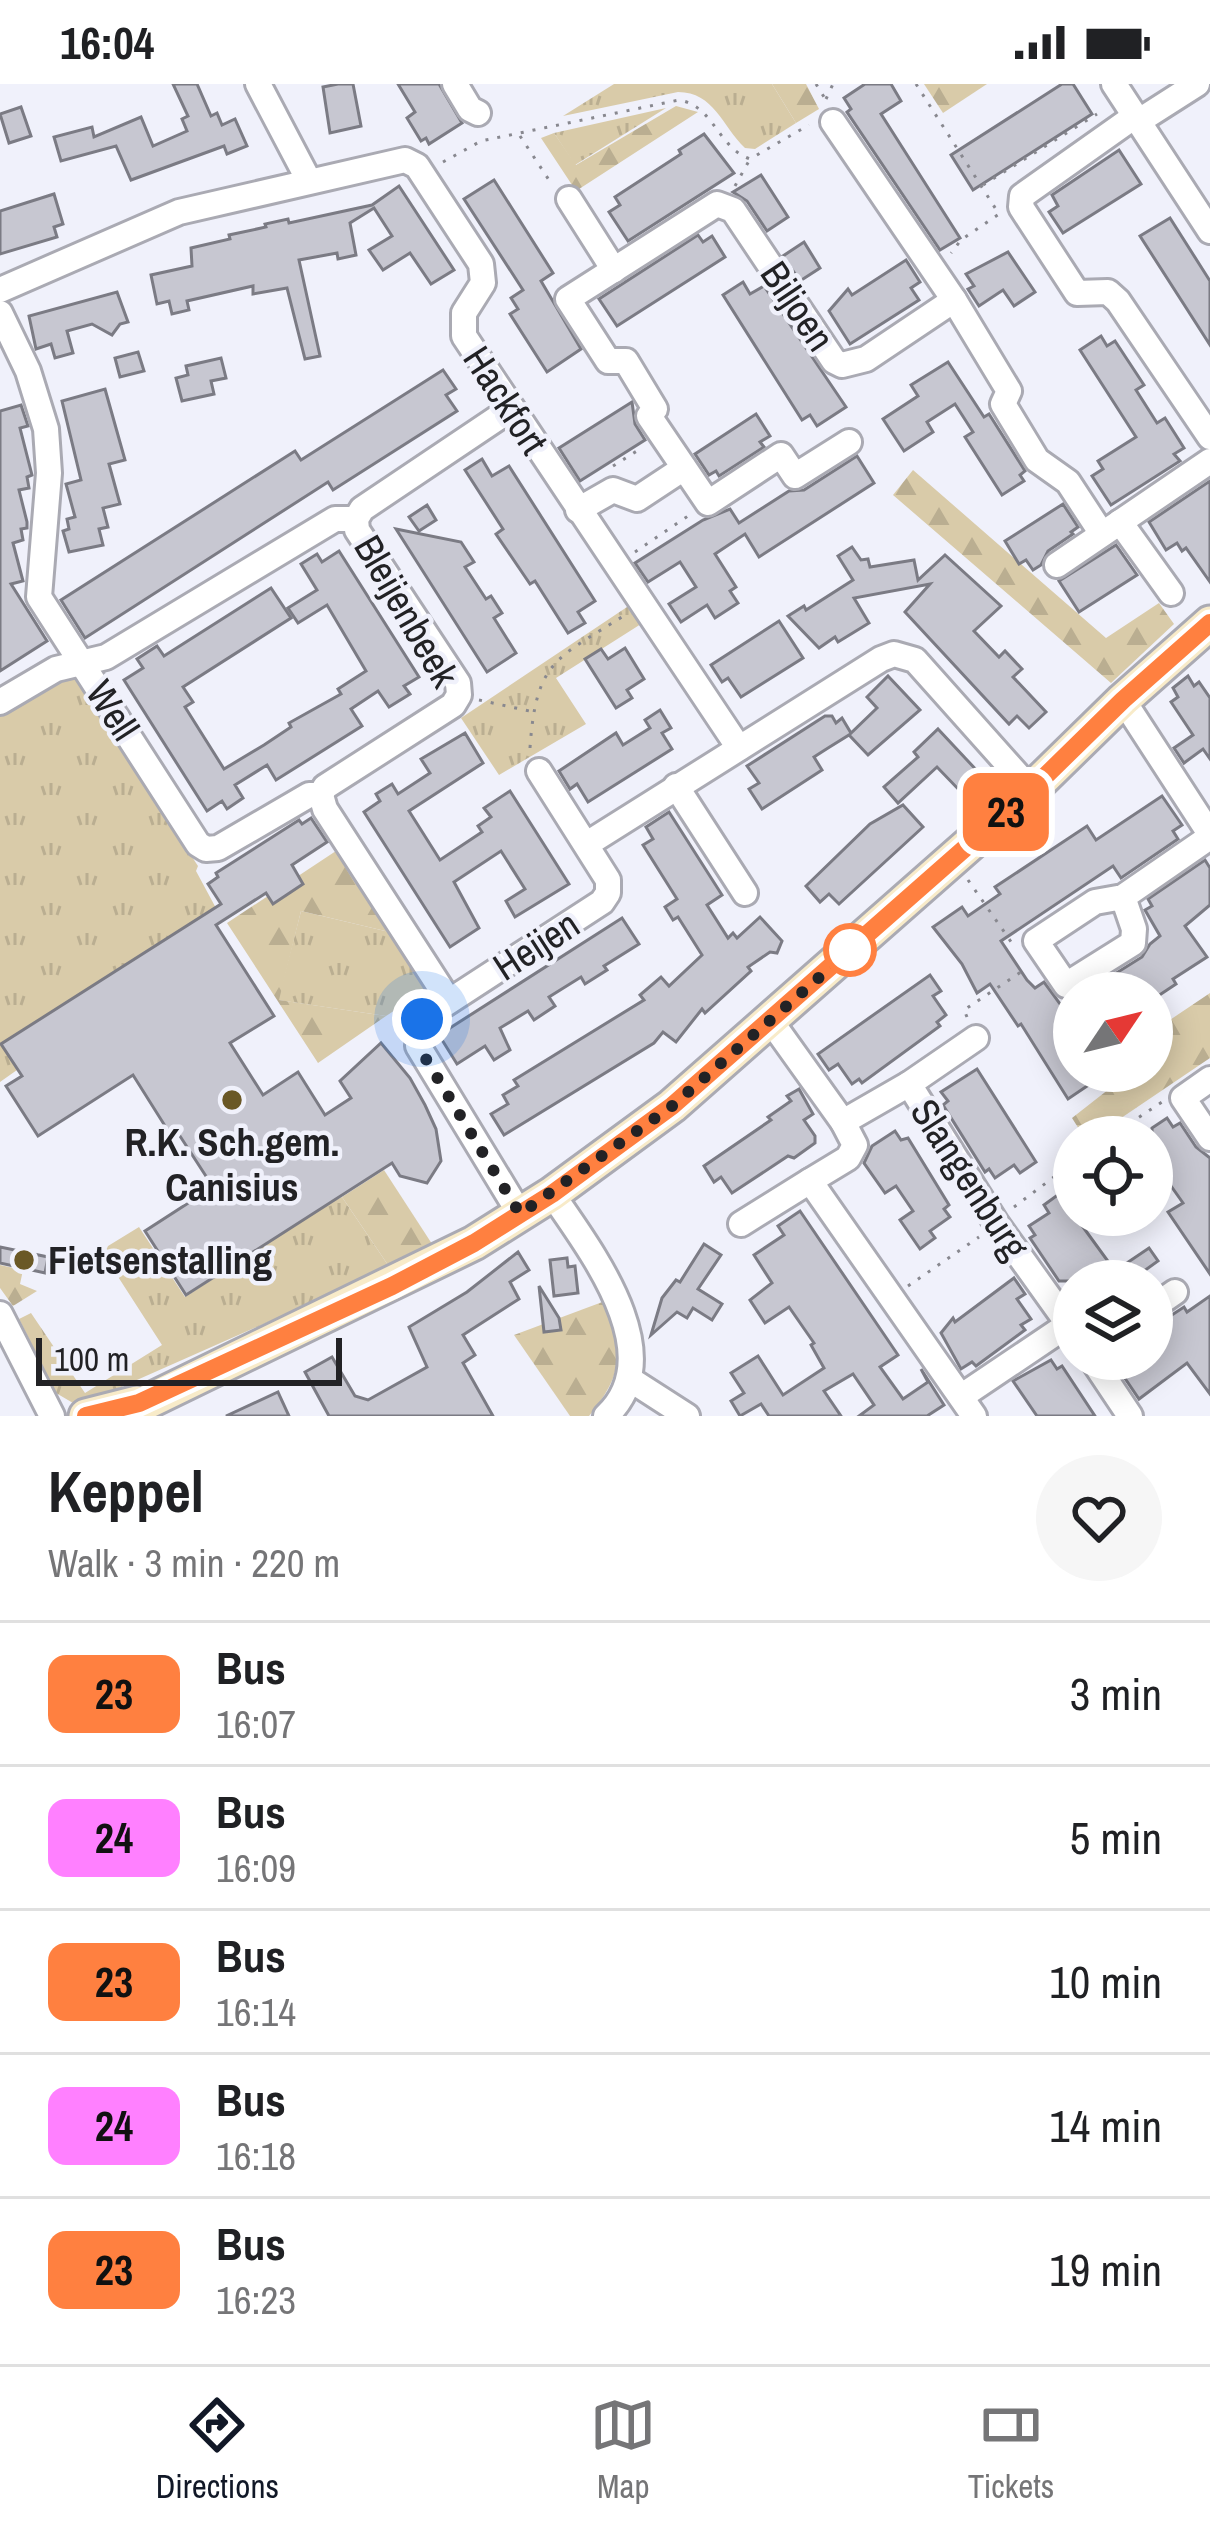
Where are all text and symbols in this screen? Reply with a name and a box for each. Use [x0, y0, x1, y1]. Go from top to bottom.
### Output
text: 16:04 [60, 12, 154, 73]
street label: Biljoen [749, 251, 847, 361]
street label: Hackfort [452, 336, 560, 464]
street label: Bleijenbeek [343, 526, 472, 697]
street label: Well [74, 670, 152, 750]
line badge: 23 [952, 773, 1060, 851]
text: 23 [987, 784, 1025, 840]
street label: Heijen [483, 898, 589, 992]
unlabelled marker [825, 925, 875, 975]
north arrow [1053, 972, 1173, 1092]
map controls [1053, 972, 1173, 1380]
your location [392, 989, 452, 1049]
marker: R.K. Sch.gem. Canisius [219, 1087, 245, 1113]
street label: Slangenburg [899, 1089, 1041, 1269]
place label: R.K. Sch.gem. Canisius [124, 1116, 340, 1213]
button: locate [1053, 1116, 1173, 1236]
place label: Fietsenstalling [48, 1234, 272, 1286]
marker: Fietsenstalling [11, 1247, 37, 1273]
button: layers [1053, 1260, 1173, 1380]
scale bar [36, 1332, 342, 1385]
text: 100 m [54, 1337, 129, 1381]
text: Keppel [48, 1453, 204, 1530]
button: heart [1036, 1455, 1162, 1581]
text: Walk · 3 min · 220 m [48, 1537, 340, 1589]
text: Bus [216, 1637, 286, 1698]
text: 3 min [1070, 1663, 1162, 1724]
text: 23 [95, 1666, 133, 1722]
text: 16:07 [216, 1698, 296, 1750]
text: Bus [216, 1781, 286, 1842]
text: 5 min [1070, 1807, 1162, 1868]
text: 24 [95, 1810, 133, 1866]
text: 16:09 [216, 1842, 296, 1894]
text: Bus [216, 1925, 286, 1986]
text: 10 min [1049, 1951, 1162, 2012]
text: 23 [95, 1954, 133, 2010]
text: 16:14 [216, 1986, 296, 2038]
text: Bus [216, 2069, 286, 2130]
text: 14 min [1049, 2095, 1162, 2156]
text: 24 [95, 2098, 133, 2154]
text: 16:18 [216, 2130, 296, 2182]
text: Bus [216, 2213, 286, 2274]
text: 19 min [1049, 2239, 1162, 2300]
text: 23 [95, 2242, 133, 2298]
text: 16:23 [216, 2274, 296, 2326]
tab: Directions [156, 2392, 279, 2508]
tab: Map [590, 2392, 656, 2508]
tab: Tickets [968, 2392, 1054, 2508]

